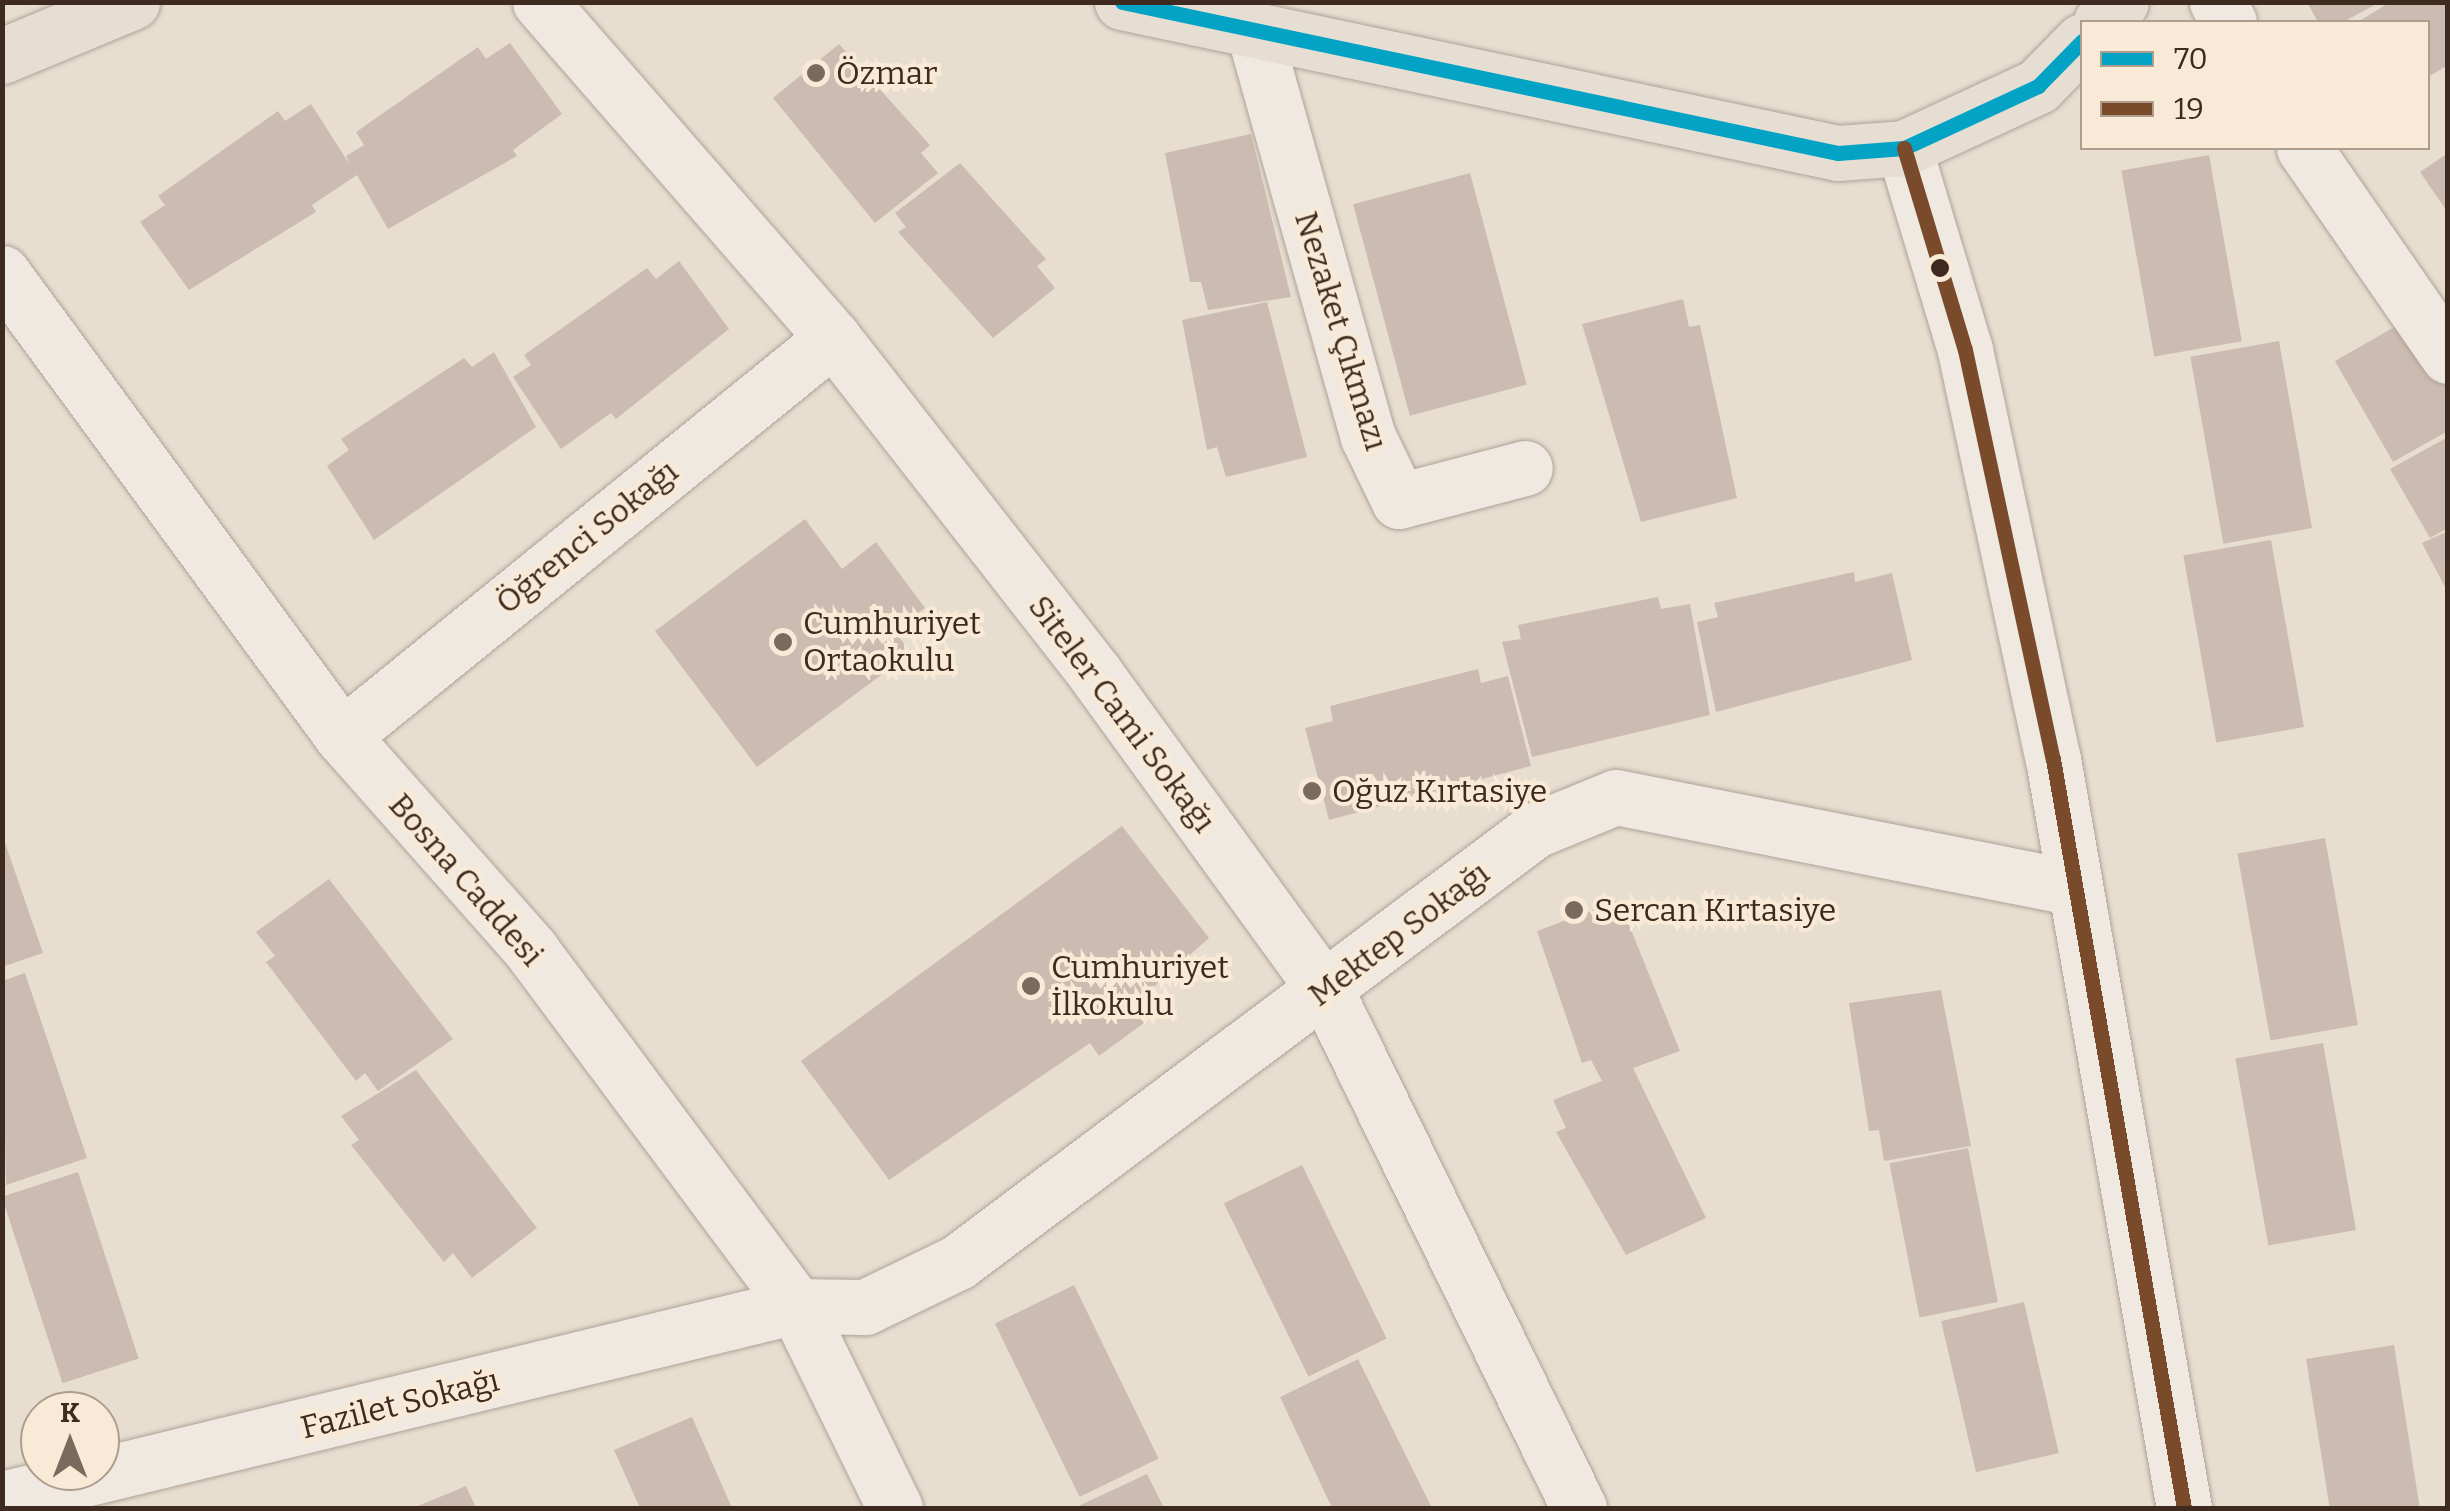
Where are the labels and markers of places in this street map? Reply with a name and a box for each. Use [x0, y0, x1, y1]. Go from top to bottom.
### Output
place label: Özmar [836, 54, 937, 92]
marker: Özmar [805, 62, 827, 84]
unlabelled marker [1930, 258, 1950, 278]
place label: Cumhuriyet Ortaokulu [803, 605, 981, 680]
marker: Cumhuriyet Ortaokulu [772, 631, 794, 653]
place label: Oğuz Kırtasiye [1332, 772, 1547, 810]
marker: Oğuz Kırtasiye [1301, 780, 1323, 802]
place label: Sercan Kırtasiye [1594, 891, 1836, 929]
marker: Sercan Kırtasiye [1563, 899, 1585, 921]
place label: Cumhuriyet İlkokulu [1051, 949, 1229, 1024]
marker: Cumhuriyet İlkokulu [1020, 975, 1042, 997]

